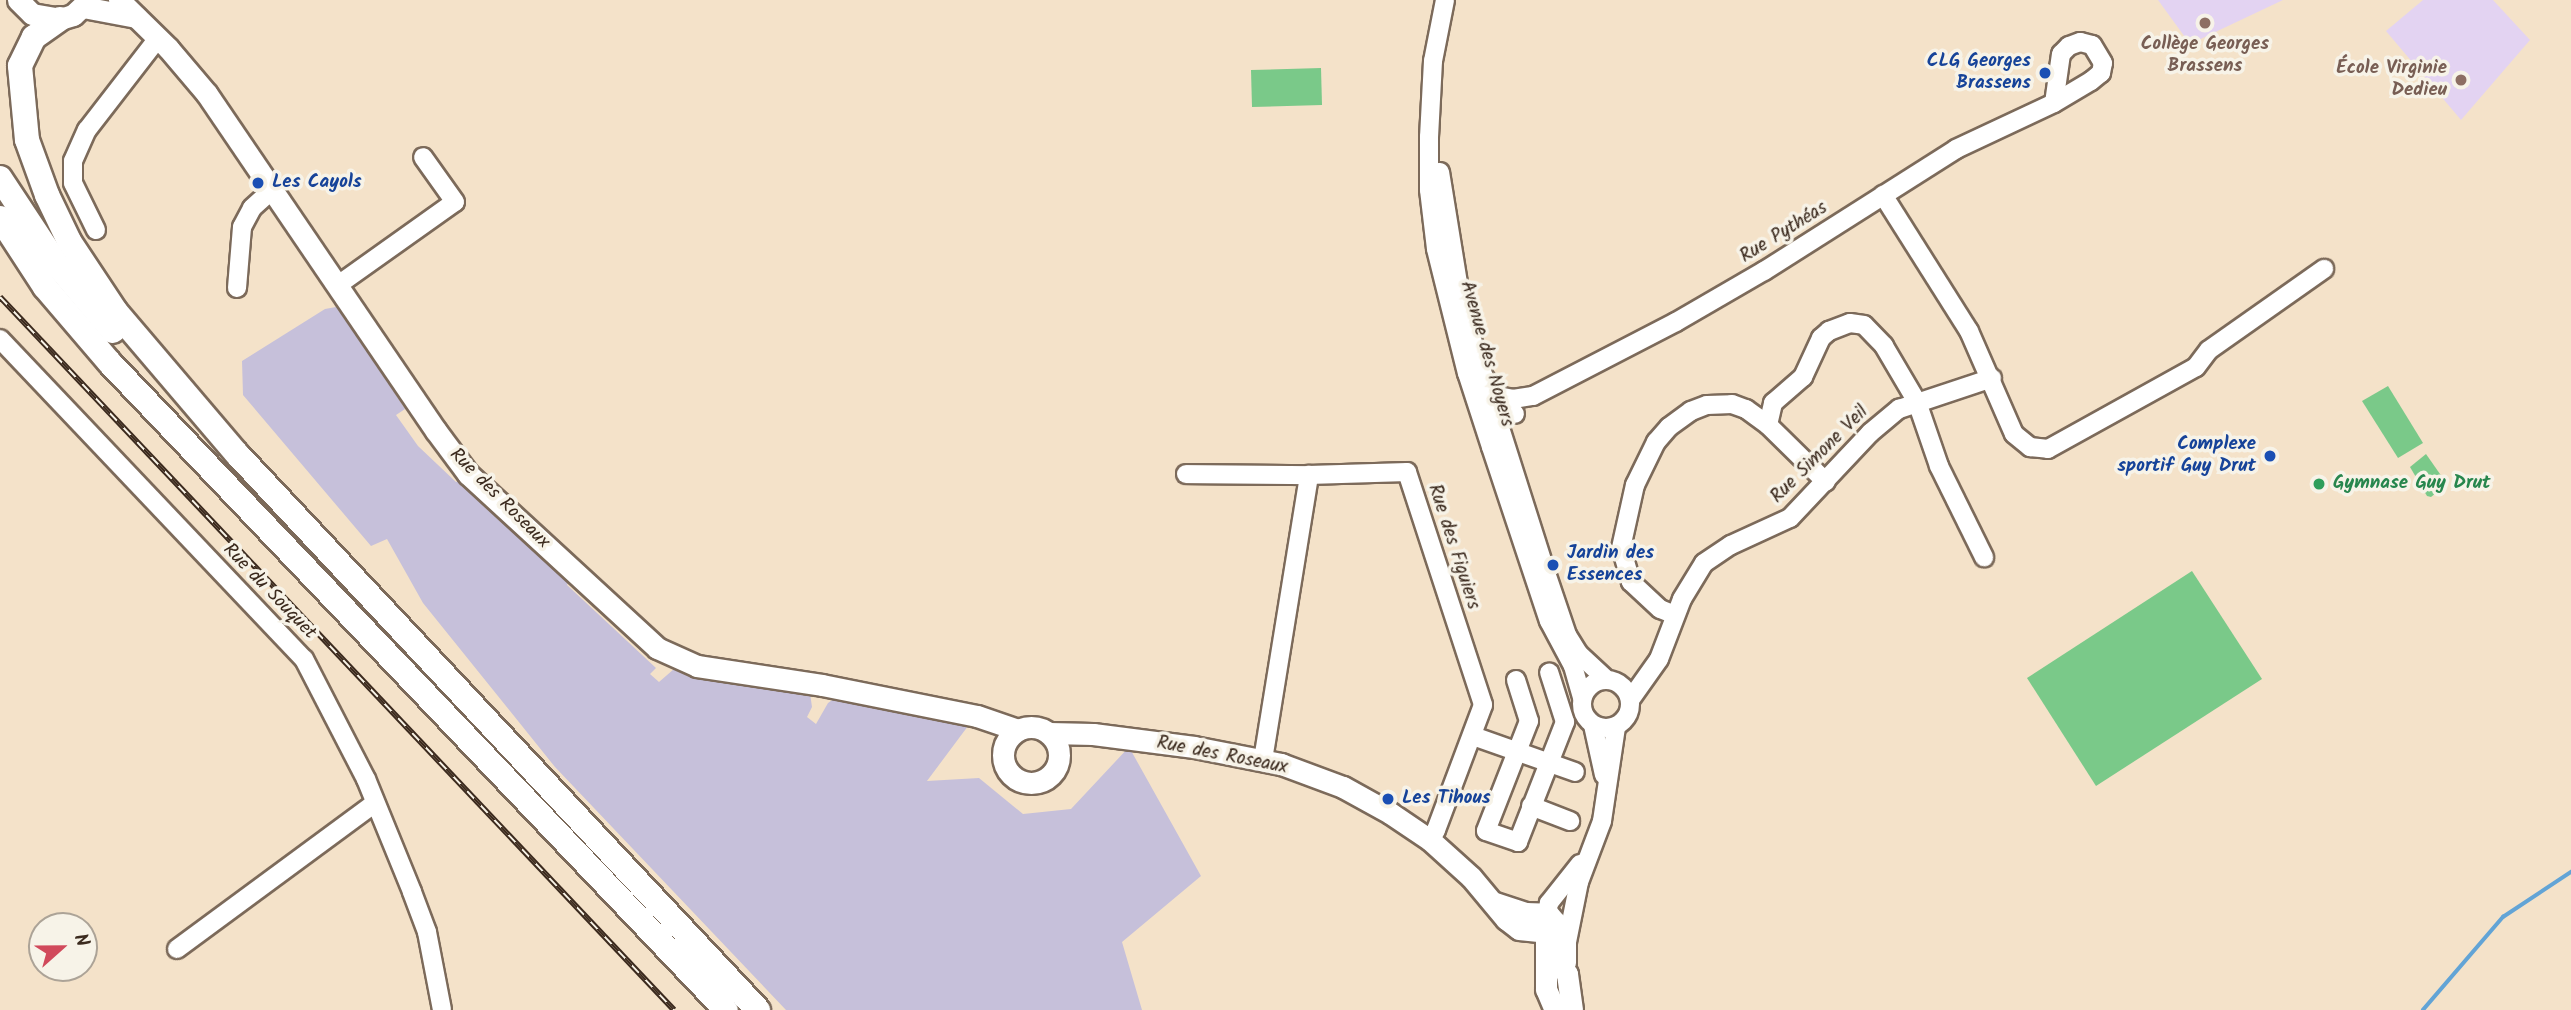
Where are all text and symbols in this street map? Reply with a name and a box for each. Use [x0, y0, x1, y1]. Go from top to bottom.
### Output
marker: Collège Georges Brassens [2197, 15, 2213, 31]
place label: Collège Georges Brassens [2141, 34, 2269, 78]
place label: CLG Georges Brassens [1927, 51, 2031, 95]
place label: École Virginie Dedieu [2336, 58, 2447, 102]
marker: CLG Georges Brassens [2037, 65, 2053, 81]
marker: École Virginie Dedieu [2453, 72, 2469, 88]
place label: Les Cayols [272, 172, 362, 194]
marker: Les Cayols [250, 175, 266, 191]
street label: Rue Pythéas [1736, 197, 1832, 269]
street label: Avenue des Noyers [1454, 278, 1518, 430]
street label: Rue Simone Veil [1766, 401, 1874, 509]
place label: Complexe sportif Guy Drut [2117, 434, 2256, 478]
street label: Rue des Roseaux [444, 444, 554, 554]
marker: Complexe sportif Guy Drut [2262, 448, 2278, 464]
place label: Gymnase Guy Drut [2333, 473, 2491, 495]
marker: Gymnase Guy Drut [2311, 476, 2327, 492]
street label: Rue des Figuiers [1422, 482, 1484, 612]
street label: Rue du Souquet [218, 539, 320, 645]
place label: Jardin des Essences [1567, 543, 1654, 587]
marker: Jardin des Essences [1545, 557, 1561, 573]
street label: Rue des Roseaux [1155, 732, 1289, 780]
place label: Les Tihous [1402, 788, 1491, 810]
marker: Les Tihous [1380, 791, 1396, 807]
north arrow [28, 912, 98, 982]
text: N [65, 929, 97, 951]

